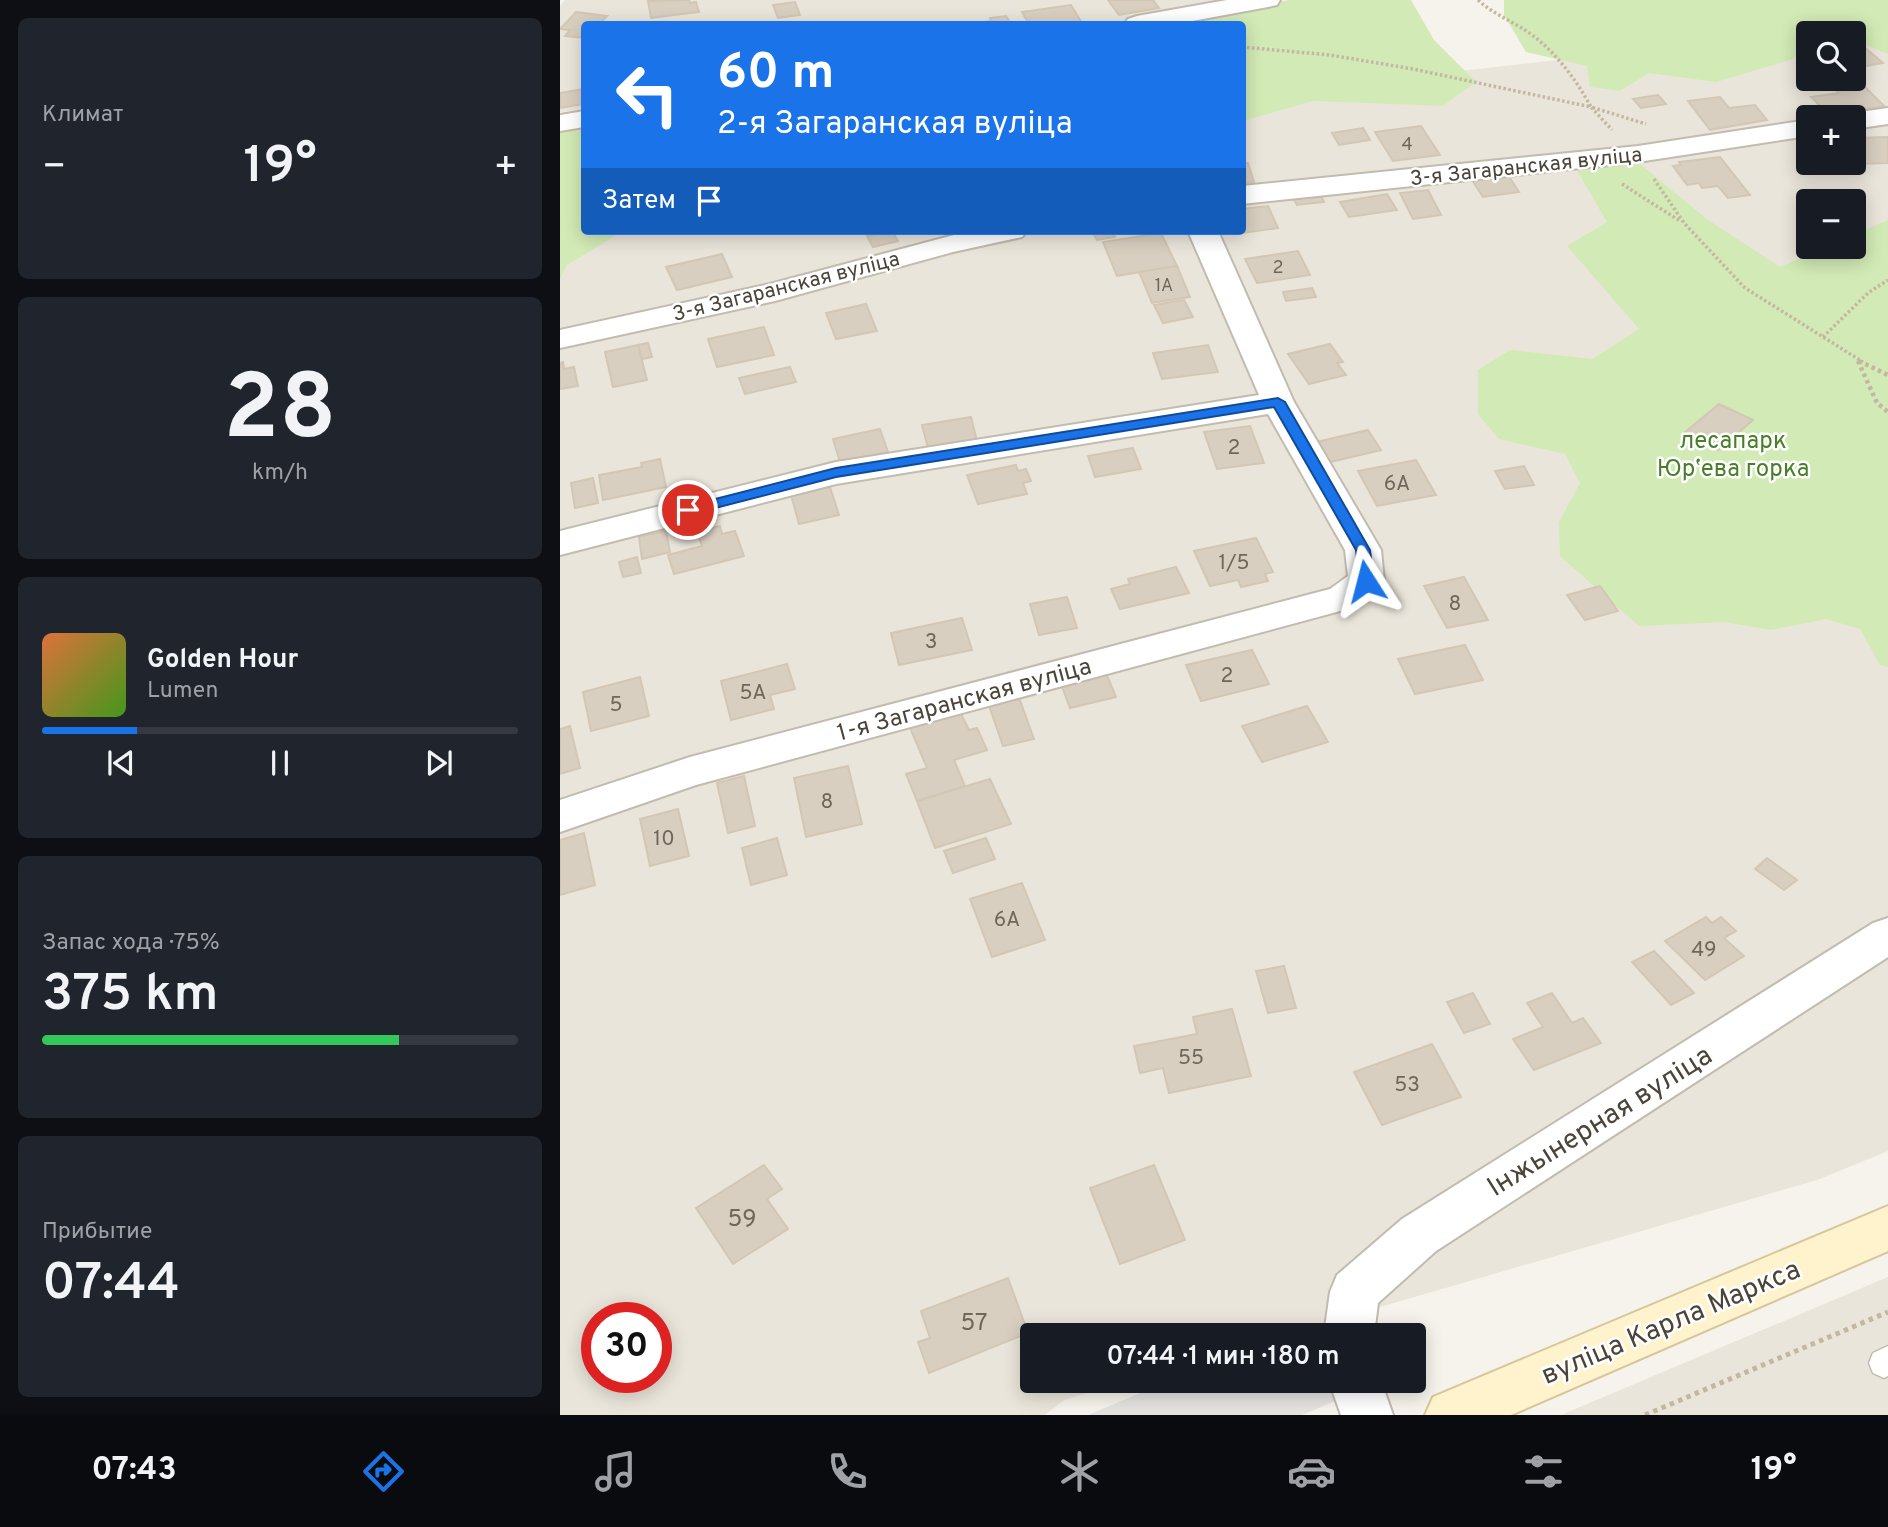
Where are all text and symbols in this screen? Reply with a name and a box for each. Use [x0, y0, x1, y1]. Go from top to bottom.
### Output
map controls [1796, 21, 1866, 259]
button: search [1796, 21, 1866, 91]
text: 60 m [717, 44, 835, 106]
icon: left [602, 49, 693, 140]
text: Климат [42, 101, 123, 130]
text: 2-я Загаранская вуліца [717, 105, 1073, 145]
button: + [1796, 105, 1866, 175]
house number: 4 [1401, 134, 1413, 157]
text: 19° [243, 135, 317, 201]
street label: 3-я Загаранская вуліца [1409, 142, 1643, 193]
text: − [42, 144, 67, 193]
text: + [493, 144, 518, 193]
icon: arrive [690, 182, 728, 220]
text: Затем [602, 185, 676, 218]
button: − [1796, 189, 1866, 259]
street label: 3-я Загаранская вуліца [670, 246, 903, 329]
house number: 2 [1272, 257, 1284, 280]
house number: 1А [1155, 275, 1173, 298]
text: 28 [224, 356, 336, 471]
park label: лесапарк Юрʼева горка [1657, 427, 1809, 485]
house number: 2 [1228, 435, 1240, 462]
text: km/h [252, 459, 308, 488]
house number: 6А [1384, 471, 1410, 498]
pin [658, 480, 718, 540]
icon: arrive [669, 491, 707, 529]
position arrow [1329, 544, 1403, 618]
house number: 1/5 [1218, 550, 1250, 577]
house number: 8 [1449, 591, 1461, 618]
house number: 3 [925, 629, 937, 656]
text: Golden Hour [147, 644, 298, 677]
street label: 1-я Загаранская вуліца [834, 653, 1095, 749]
house number: 2 [1221, 663, 1233, 690]
text: Lumen [147, 677, 218, 706]
house number: 5А [740, 680, 766, 707]
house number: 5 [609, 692, 623, 719]
icon: previous [102, 744, 140, 782]
icon: pause [261, 744, 299, 782]
icon: next [420, 744, 458, 782]
house number: 8 [821, 789, 833, 816]
house number: 10 [653, 826, 675, 853]
house number: 6А [994, 907, 1020, 934]
text: Запас хода · 75% [42, 929, 220, 958]
house number: 49 [1691, 937, 1717, 964]
text: 375 km [42, 963, 219, 1029]
street label: Інжынерная вуліца [1481, 1039, 1720, 1206]
house number: 55 [1178, 1045, 1204, 1072]
house number: 53 [1394, 1072, 1420, 1099]
house number: 59 [728, 1205, 757, 1235]
text: Прибытие [42, 1218, 152, 1247]
text: 07:44 [42, 1252, 180, 1318]
street label: вуліца Карла Маркса [1536, 1253, 1806, 1395]
speed limit sign: 30 [581, 1302, 672, 1393]
house number: 57 [960, 1309, 988, 1339]
text: 07:44 · 1 мин · 180 m [1107, 1341, 1339, 1374]
icon: directions [359, 1447, 408, 1496]
icon: music [591, 1447, 640, 1496]
icon: phone [823, 1447, 872, 1496]
icon: climate [1055, 1447, 1104, 1496]
icon: car [1287, 1447, 1336, 1496]
icon: filters [1519, 1447, 1568, 1496]
text: 07:43 [91, 1451, 177, 1491]
text: 19° [1751, 1451, 1797, 1491]

